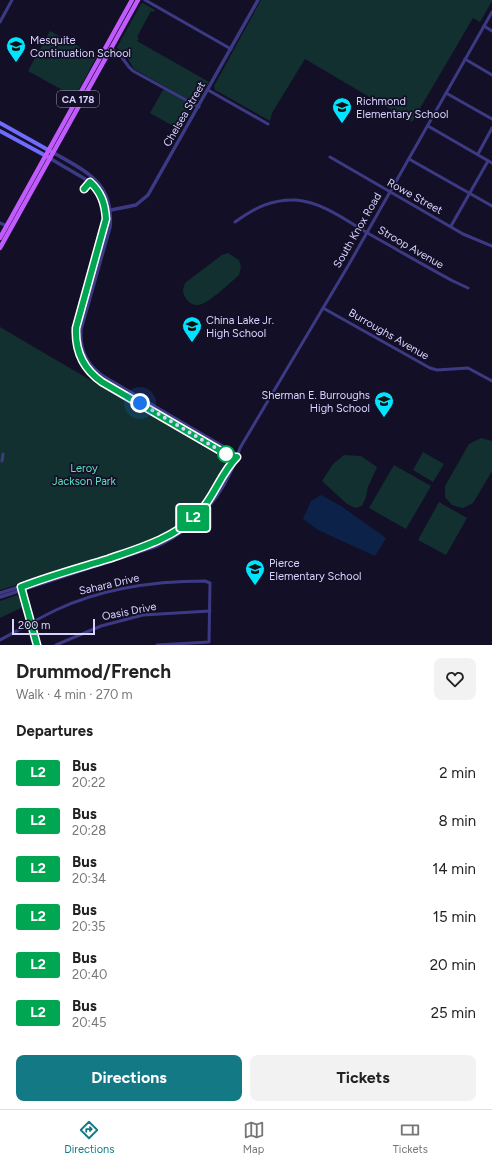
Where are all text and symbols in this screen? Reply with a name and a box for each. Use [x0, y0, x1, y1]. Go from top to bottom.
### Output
place label: Mesquite Continuation School [30, 34, 131, 60]
school or university icon: Mesquite Continuation School [5, 35, 27, 63]
street label: Chelsea Street [161, 79, 208, 149]
road number: CA 178 [57, 91, 99, 107]
place label: Richmond Elementary School [356, 95, 448, 121]
school or university icon: Richmond Elementary School [331, 96, 353, 124]
street label: Rowe Street [385, 176, 445, 217]
street label: South Knox Road [331, 190, 384, 270]
street label: Stroop Avenue [376, 223, 446, 272]
street label: Burroughs Avenue [346, 306, 431, 363]
place label: China Lake Jr. High School [206, 314, 274, 340]
school or university icon: China Lake Jr. High School [181, 315, 203, 343]
place label: Sherman E. Burroughs High School [262, 389, 370, 415]
school or university icon: Sherman E. Burroughs High School [373, 390, 395, 418]
your location [130, 393, 150, 413]
unlabelled marker [217, 445, 235, 463]
park label: Leroy Jackson Park [52, 462, 117, 488]
line badge: L2 [175, 505, 211, 531]
text: L2 [185, 509, 201, 526]
place label: Pierce Elementary School [269, 557, 361, 583]
school or university icon: Pierce Elementary School [244, 558, 266, 586]
street label: Sahara Drive [78, 571, 141, 598]
street label: Oasis Drive [101, 600, 157, 623]
scale bar [12, 617, 95, 636]
text: 200 m [18, 619, 50, 632]
button: heart [434, 658, 476, 700]
text: Drummod/French [16, 660, 171, 683]
text: Walk · 4 min · 270 m [16, 687, 133, 702]
text: Departures [16, 722, 93, 740]
text: Bus [72, 757, 97, 775]
text: L2 [30, 764, 46, 781]
text: 2 min [439, 764, 476, 782]
text: 20:22 [72, 775, 105, 790]
text: Bus [72, 805, 97, 823]
text: L2 [30, 812, 46, 829]
text: 8 min [438, 812, 476, 830]
text: 20:28 [72, 823, 106, 838]
text: Bus [72, 853, 97, 871]
text: L2 [30, 860, 46, 877]
text: 14 min [432, 860, 476, 878]
text: 20:34 [72, 871, 106, 886]
text: Bus [72, 901, 97, 919]
text: L2 [30, 908, 46, 925]
text: 15 min [433, 908, 476, 926]
text: 20:35 [72, 919, 105, 934]
text: Bus [72, 949, 97, 967]
text: L2 [30, 956, 46, 973]
text: 20 min [430, 956, 476, 974]
text: 20:40 [72, 967, 107, 982]
text: Bus [72, 997, 97, 1015]
text: L2 [30, 1004, 46, 1021]
text: 25 min [431, 1004, 476, 1022]
text: 20:45 [72, 1015, 106, 1030]
button: Directions [16, 1055, 242, 1101]
button: Tickets [250, 1055, 476, 1101]
tab: Directions [64, 1119, 114, 1156]
tab: Map [243, 1119, 265, 1156]
tab: Tickets [393, 1119, 428, 1156]

